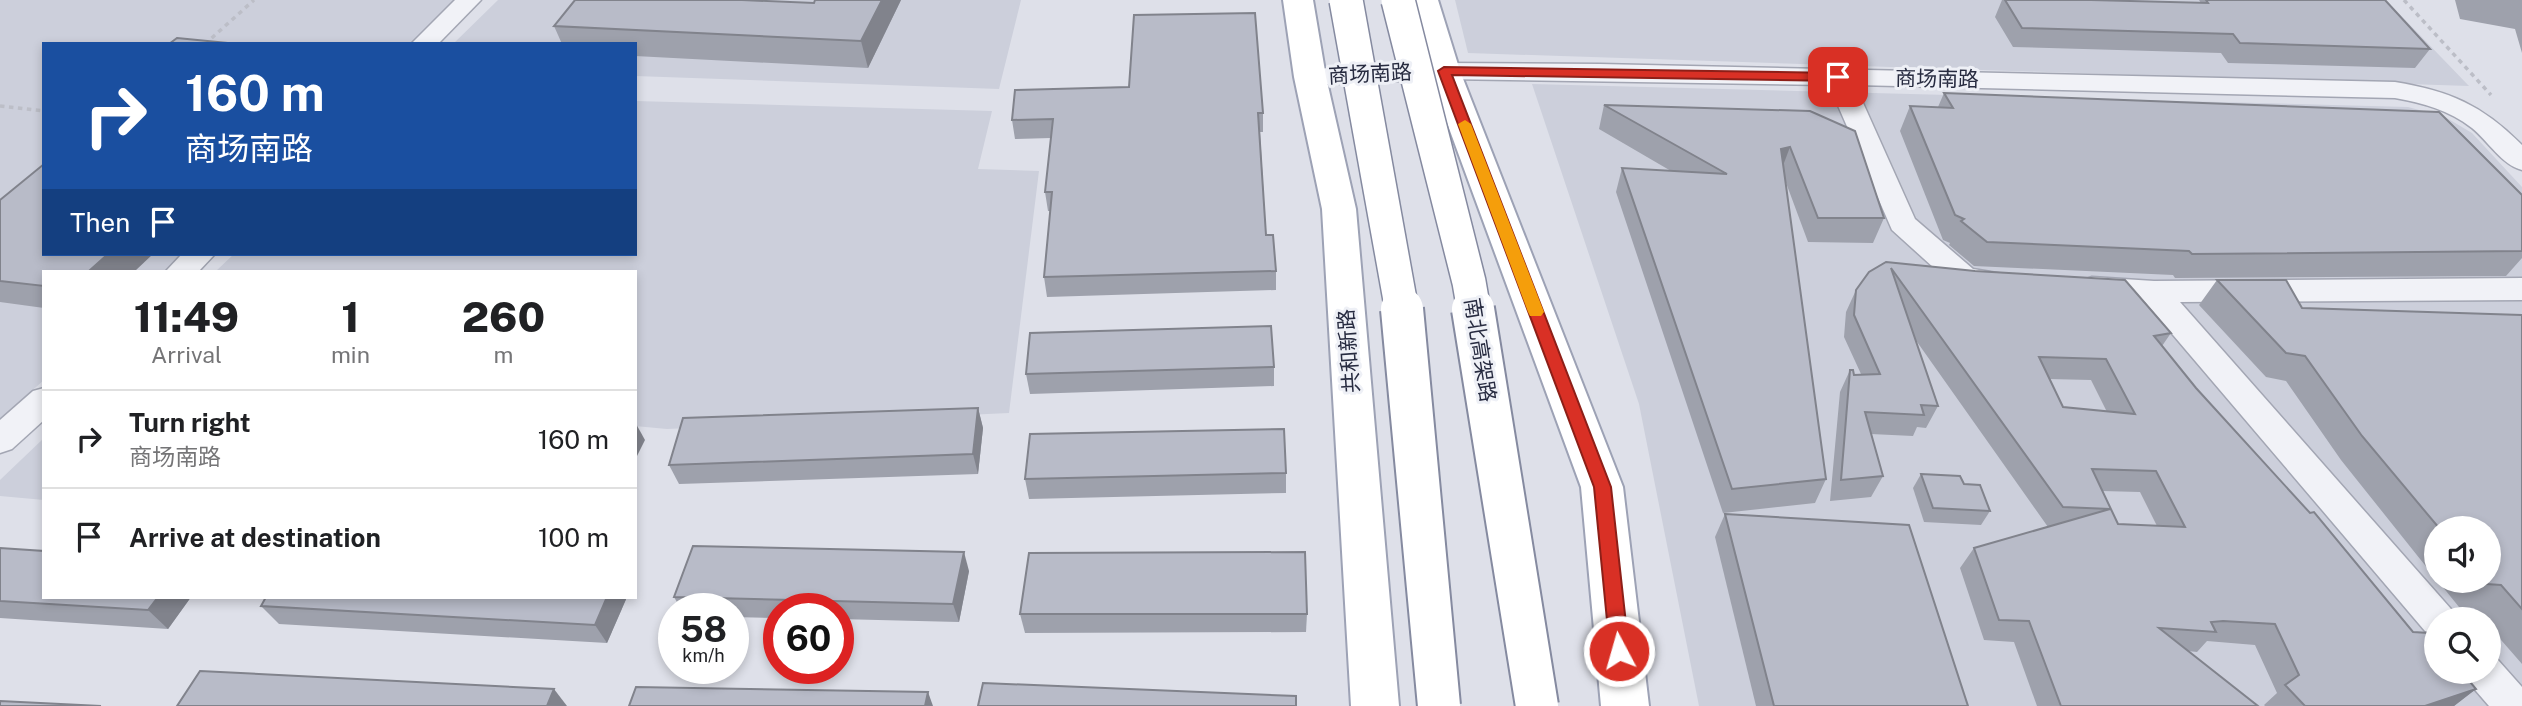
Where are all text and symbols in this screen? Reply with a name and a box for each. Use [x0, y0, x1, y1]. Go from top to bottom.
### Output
pin [1808, 47, 1868, 107]
icon: arrive [1819, 58, 1857, 96]
street label: 商场南路 [1327, 59, 1413, 88]
text: 160 m [185, 64, 325, 122]
street label: 商场南路 [1895, 65, 1979, 92]
icon: right [70, 70, 161, 161]
text: 商场南路 [185, 130, 313, 167]
icon: arrive [144, 203, 182, 241]
text: Then [70, 207, 130, 238]
text: 11:49 [134, 292, 239, 341]
text: 1 [341, 292, 360, 341]
text: 260 [462, 292, 545, 341]
street label: 南北高架路 [1460, 296, 1501, 404]
street label: 共和新路 [1333, 308, 1364, 394]
text: Arrival [151, 341, 222, 368]
text: min [331, 341, 370, 368]
text: m [494, 341, 513, 368]
text: Turn right [129, 407, 251, 438]
icon: right [70, 420, 108, 458]
text: 160 m [538, 424, 609, 455]
text: 商场南路 [129, 443, 221, 470]
map controls [2424, 516, 2501, 684]
button: sound [2424, 516, 2501, 593]
icon: arrive [70, 518, 108, 556]
text: Arrive at destination [129, 522, 381, 553]
text: 100 m [538, 522, 609, 553]
speed limit sign: 60 [763, 593, 854, 684]
button: search [2424, 607, 2501, 684]
text: 58 [680, 609, 727, 650]
position arrow [1582, 614, 1656, 688]
text: km/h [682, 645, 725, 666]

